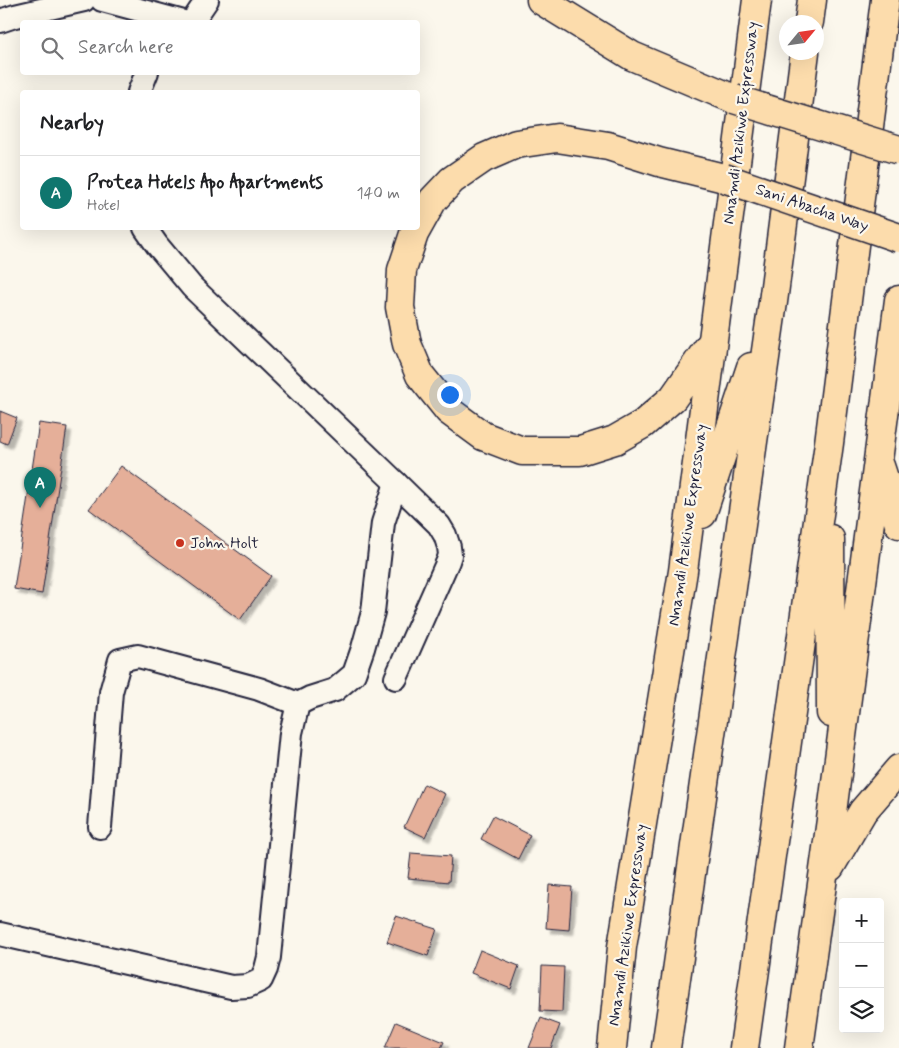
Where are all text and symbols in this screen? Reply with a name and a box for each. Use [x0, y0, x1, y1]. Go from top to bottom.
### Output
north arrow [779, 15, 824, 60]
search box [20, 20, 420, 75]
street label: Nnamdi Azikiwe Expressway [718, 20, 764, 226]
icon: search [38, 34, 66, 62]
text: Search here [78, 35, 174, 60]
text: Nearby [40, 109, 104, 137]
text: Protea Hotels Apo Apartments [87, 170, 323, 195]
street label: Sani Abacha Way [753, 179, 871, 237]
text: A [51, 183, 61, 204]
text: 140 m [356, 183, 400, 204]
text: Hotel [87, 195, 120, 216]
your location [437, 382, 463, 408]
street label: Nnamdi Azikiwe Expressway [663, 423, 713, 627]
pin: A [24, 467, 56, 508]
place label: John Holt [190, 533, 259, 554]
marker: John Holt [174, 537, 186, 549]
street label: Nnamdi Azikiwe Expressway [603, 823, 653, 1027]
map controls [839, 898, 884, 1033]
button: + [839, 898, 884, 943]
button: − [839, 943, 884, 988]
button: layers [839, 988, 884, 1033]

